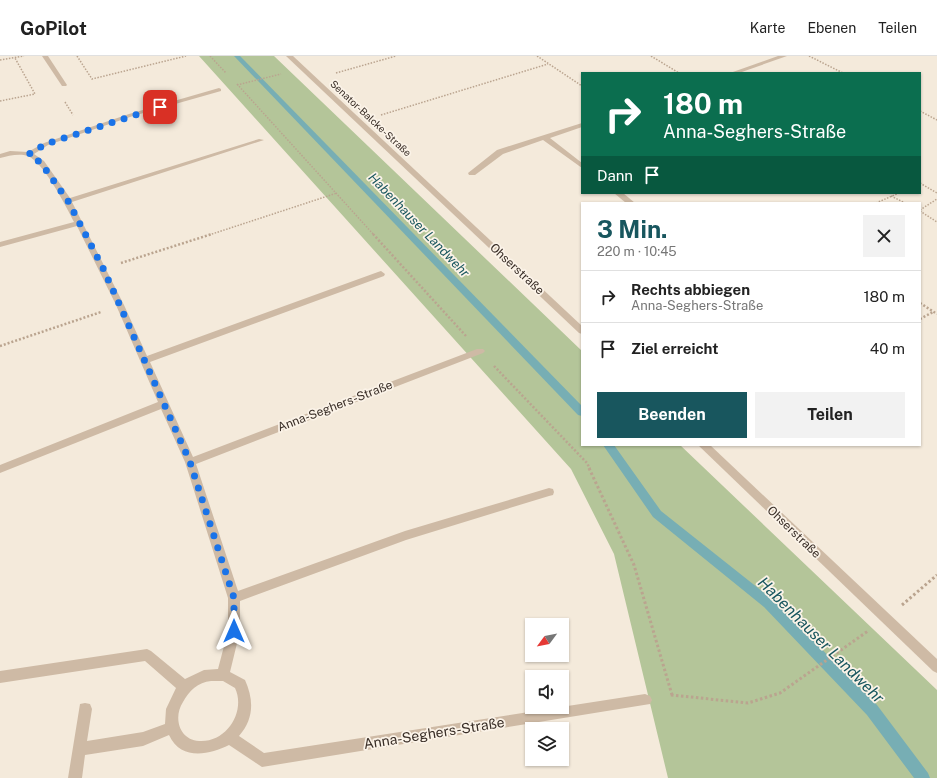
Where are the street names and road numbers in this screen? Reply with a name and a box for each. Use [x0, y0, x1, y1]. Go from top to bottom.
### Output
street label: Senator-Balcke-Straße [328, 77, 414, 159]
street label: Ohserstraße [487, 240, 547, 298]
street label: Anna-Seghers-Straße [275, 378, 395, 434]
street label: Ohserstraße [764, 503, 824, 561]
street label: Anna-Seghers-Straße [362, 714, 506, 752]

